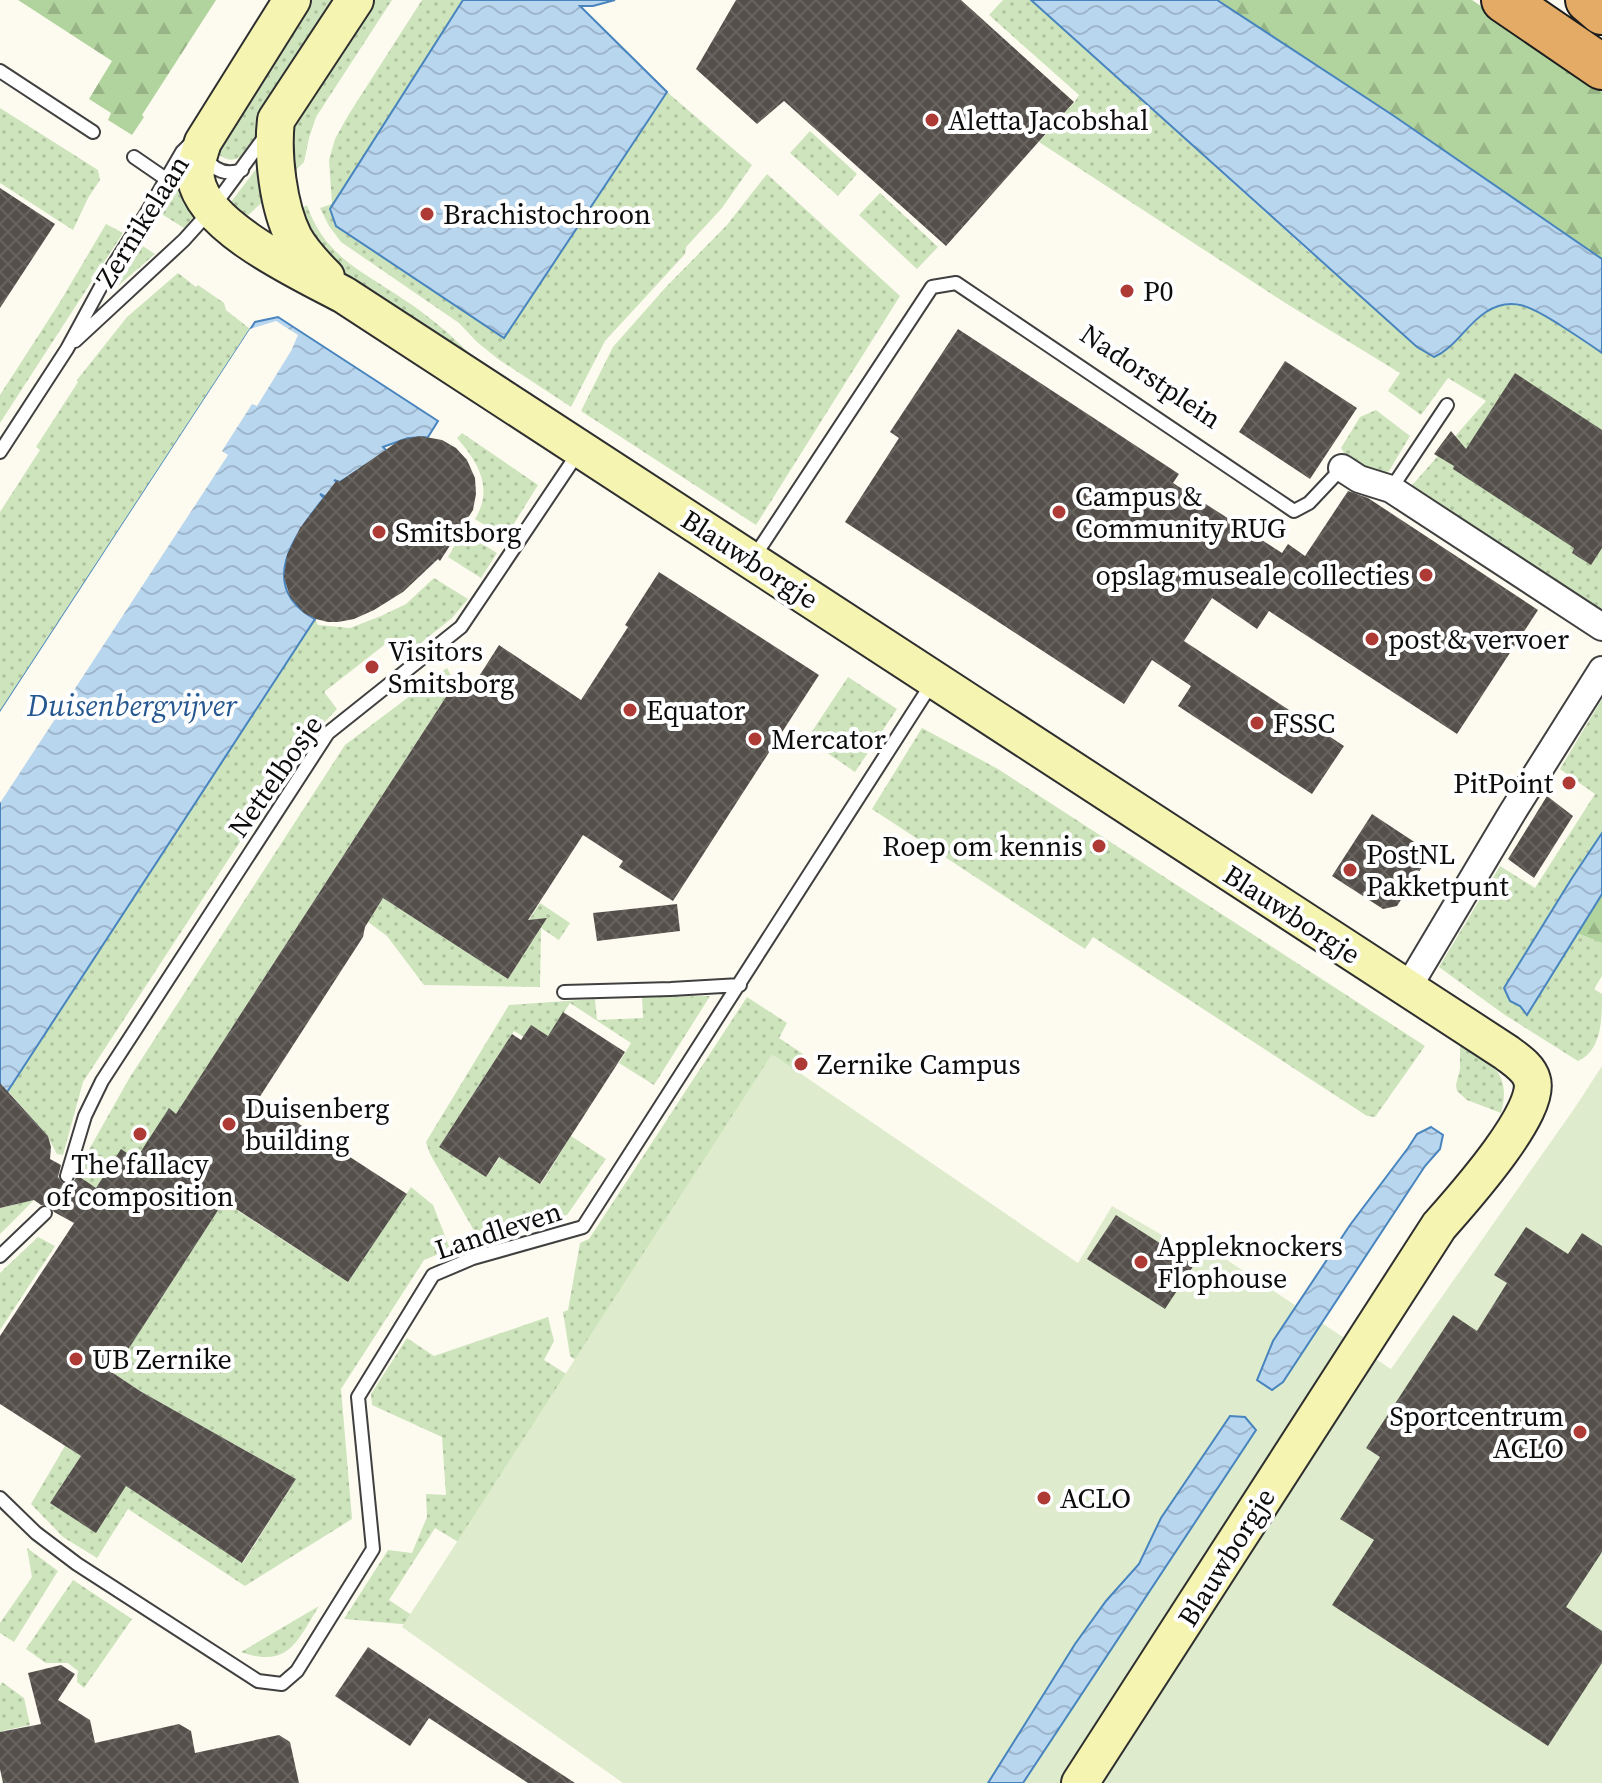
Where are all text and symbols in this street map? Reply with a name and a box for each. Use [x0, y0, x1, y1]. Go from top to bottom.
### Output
place label: Aletta Jacobshal [948, 101, 1149, 139]
marker: Aletta Jacobshal [923, 111, 941, 129]
street label: Zernikelaan [86, 148, 198, 294]
place label: Brachistochroon [443, 195, 651, 233]
marker: Brachistochroon [418, 205, 436, 223]
place label: P0 [1143, 272, 1174, 310]
marker: P0 [1118, 282, 1136, 300]
street label: Nadorstplein [1073, 315, 1229, 437]
place label: Campus & Community RUG [1075, 477, 1286, 547]
street label: Blauwborgje [674, 500, 826, 618]
marker: Campus & Community RUG [1050, 503, 1068, 521]
place label: Smitsborg [395, 513, 521, 551]
marker: Smitsborg [370, 523, 388, 541]
place label: opslag museale collecties [1095, 556, 1410, 594]
marker: opslag museale collecties [1417, 566, 1435, 584]
place label: post & vervoer [1388, 620, 1569, 658]
marker: post & vervoer [1363, 630, 1381, 648]
place label: Visitors Smitsborg [388, 632, 514, 702]
marker: Visitors Smitsborg [363, 658, 381, 676]
water label: Duisenbergvijver [26, 685, 238, 726]
place label: Equator [646, 691, 746, 729]
marker: Equator [621, 701, 639, 719]
place label: FSSC [1273, 704, 1335, 742]
street label: Nettelbosje [219, 707, 331, 845]
marker: FSSC [1248, 714, 1266, 732]
place label: Mercator [771, 720, 886, 758]
marker: Mercator [746, 730, 764, 748]
place label: PitPoint [1453, 764, 1554, 802]
marker: PitPoint [1560, 774, 1578, 792]
place label: Roep om kennis [882, 827, 1083, 865]
place label: PostNL Pakketpunt [1366, 835, 1509, 905]
marker: Roep om kennis [1090, 837, 1108, 855]
street label: Blauwborgje [1216, 855, 1368, 973]
marker: PostNL Pakketpunt [1341, 861, 1359, 879]
place label: Zernike Campus [817, 1045, 1021, 1083]
marker: Zernike Campus [792, 1055, 810, 1073]
place label: Duisenberg building [245, 1089, 389, 1159]
marker: Duisenberg building [220, 1115, 238, 1133]
marker: The fallacy of composition [131, 1125, 149, 1143]
place label: The fallacy of composition [46, 1145, 234, 1215]
street label: Landleven [430, 1192, 566, 1268]
place label: Appleknockers Flophouse [1157, 1227, 1343, 1297]
marker: Appleknockers Flophouse [1132, 1253, 1150, 1271]
place label: UB Zernike [92, 1340, 232, 1378]
marker: UB Zernike [67, 1350, 85, 1368]
place label: Sportcentrum ACLO [1390, 1397, 1564, 1467]
marker: Sportcentrum ACLO [1571, 1423, 1589, 1441]
place label: ACLO [1060, 1479, 1131, 1517]
street label: Blauwborgje [1168, 1481, 1284, 1633]
marker: ACLO [1035, 1489, 1053, 1507]

